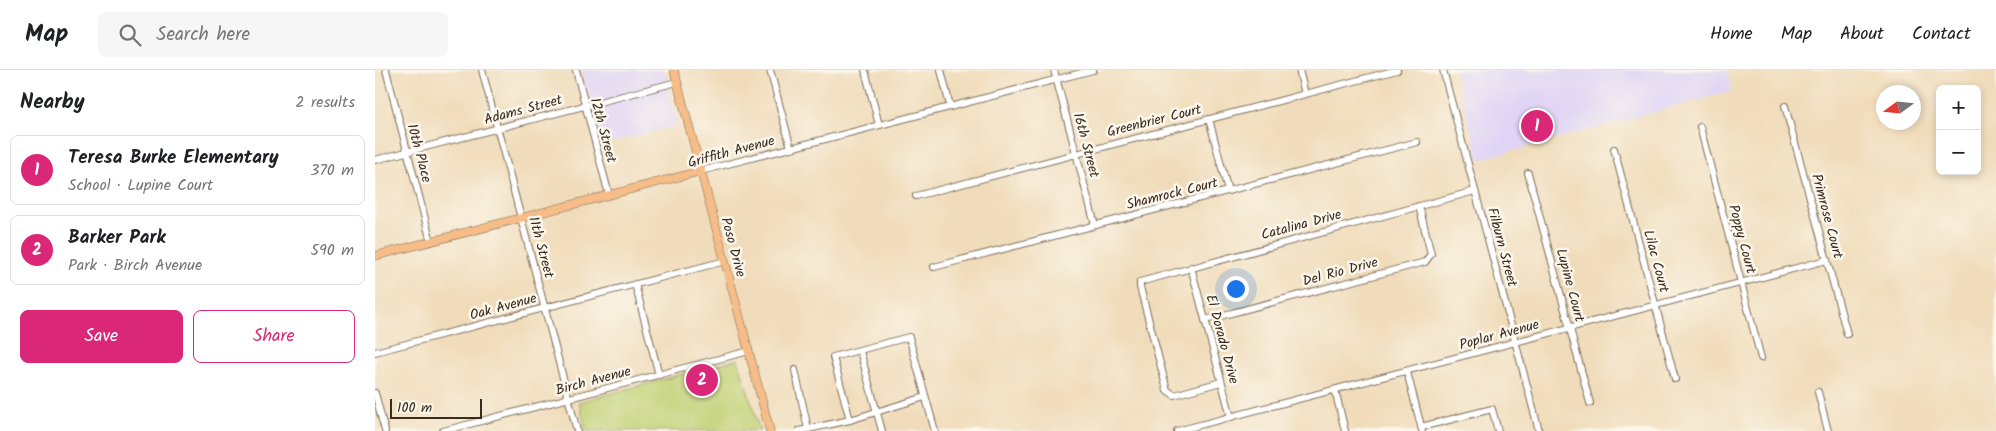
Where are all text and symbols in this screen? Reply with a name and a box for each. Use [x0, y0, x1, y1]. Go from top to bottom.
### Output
search box [98, 12, 448, 57]
text: Map [25, 15, 68, 54]
text: Search here [156, 20, 250, 50]
text: Home [1710, 20, 1753, 49]
text: Map [1781, 20, 1812, 49]
text: About [1840, 20, 1884, 49]
text: Contact [1912, 20, 1971, 49]
icon: search [116, 21, 144, 49]
north arrow [1876, 85, 1921, 130]
map controls [1936, 85, 1981, 175]
button: + [1936, 85, 1981, 130]
text: Nearby [20, 86, 85, 119]
street label: Adams Street [482, 89, 565, 131]
text: 2 results [295, 90, 355, 115]
street label: 12th Street [584, 95, 622, 166]
street label: Greenbrier Court [1105, 98, 1204, 143]
pin: 1 [1521, 107, 1553, 145]
street label: 16th Street [1067, 110, 1105, 181]
street label: 10th Place [401, 121, 438, 186]
street label: Griffith Avenue [685, 130, 778, 174]
button: − [1936, 130, 1981, 175]
text: Teresa Burke Elementary [68, 143, 279, 173]
text: 1 [35, 158, 39, 183]
text: 370 m [310, 158, 354, 183]
street label: Primrose Court [1805, 171, 1849, 262]
street label: Shamrock Court [1124, 172, 1221, 216]
text: School · Lupine Court [68, 173, 213, 198]
street label: Poppy Court [1722, 202, 1762, 277]
street label: Catalina Drive [1259, 203, 1345, 246]
street label: Filburn Street [1481, 205, 1523, 290]
street label: 11th Street [522, 214, 560, 281]
street label: Poso Drive [715, 215, 752, 280]
text: Barker Park [68, 223, 166, 253]
street label: Lilac Court [1637, 227, 1675, 296]
text: 2 [32, 238, 42, 263]
text: 590 m [310, 238, 354, 263]
street label: Lupine Court [1550, 246, 1591, 325]
street label: Del Rio Drive [1300, 251, 1381, 293]
text: Park · Birch Avenue [68, 253, 202, 278]
your location [1223, 276, 1249, 302]
street label: Oak Avenue [467, 287, 540, 326]
street label: El Dorado Drive [1200, 292, 1245, 387]
button: Save [20, 310, 183, 363]
button: Share [193, 310, 355, 363]
street label: Poplar Avenue [1457, 314, 1542, 356]
street label: Birch Avenue [553, 360, 634, 402]
pin: 2 [686, 361, 718, 399]
scale bar [390, 396, 483, 419]
text: 100 m [397, 397, 432, 419]

